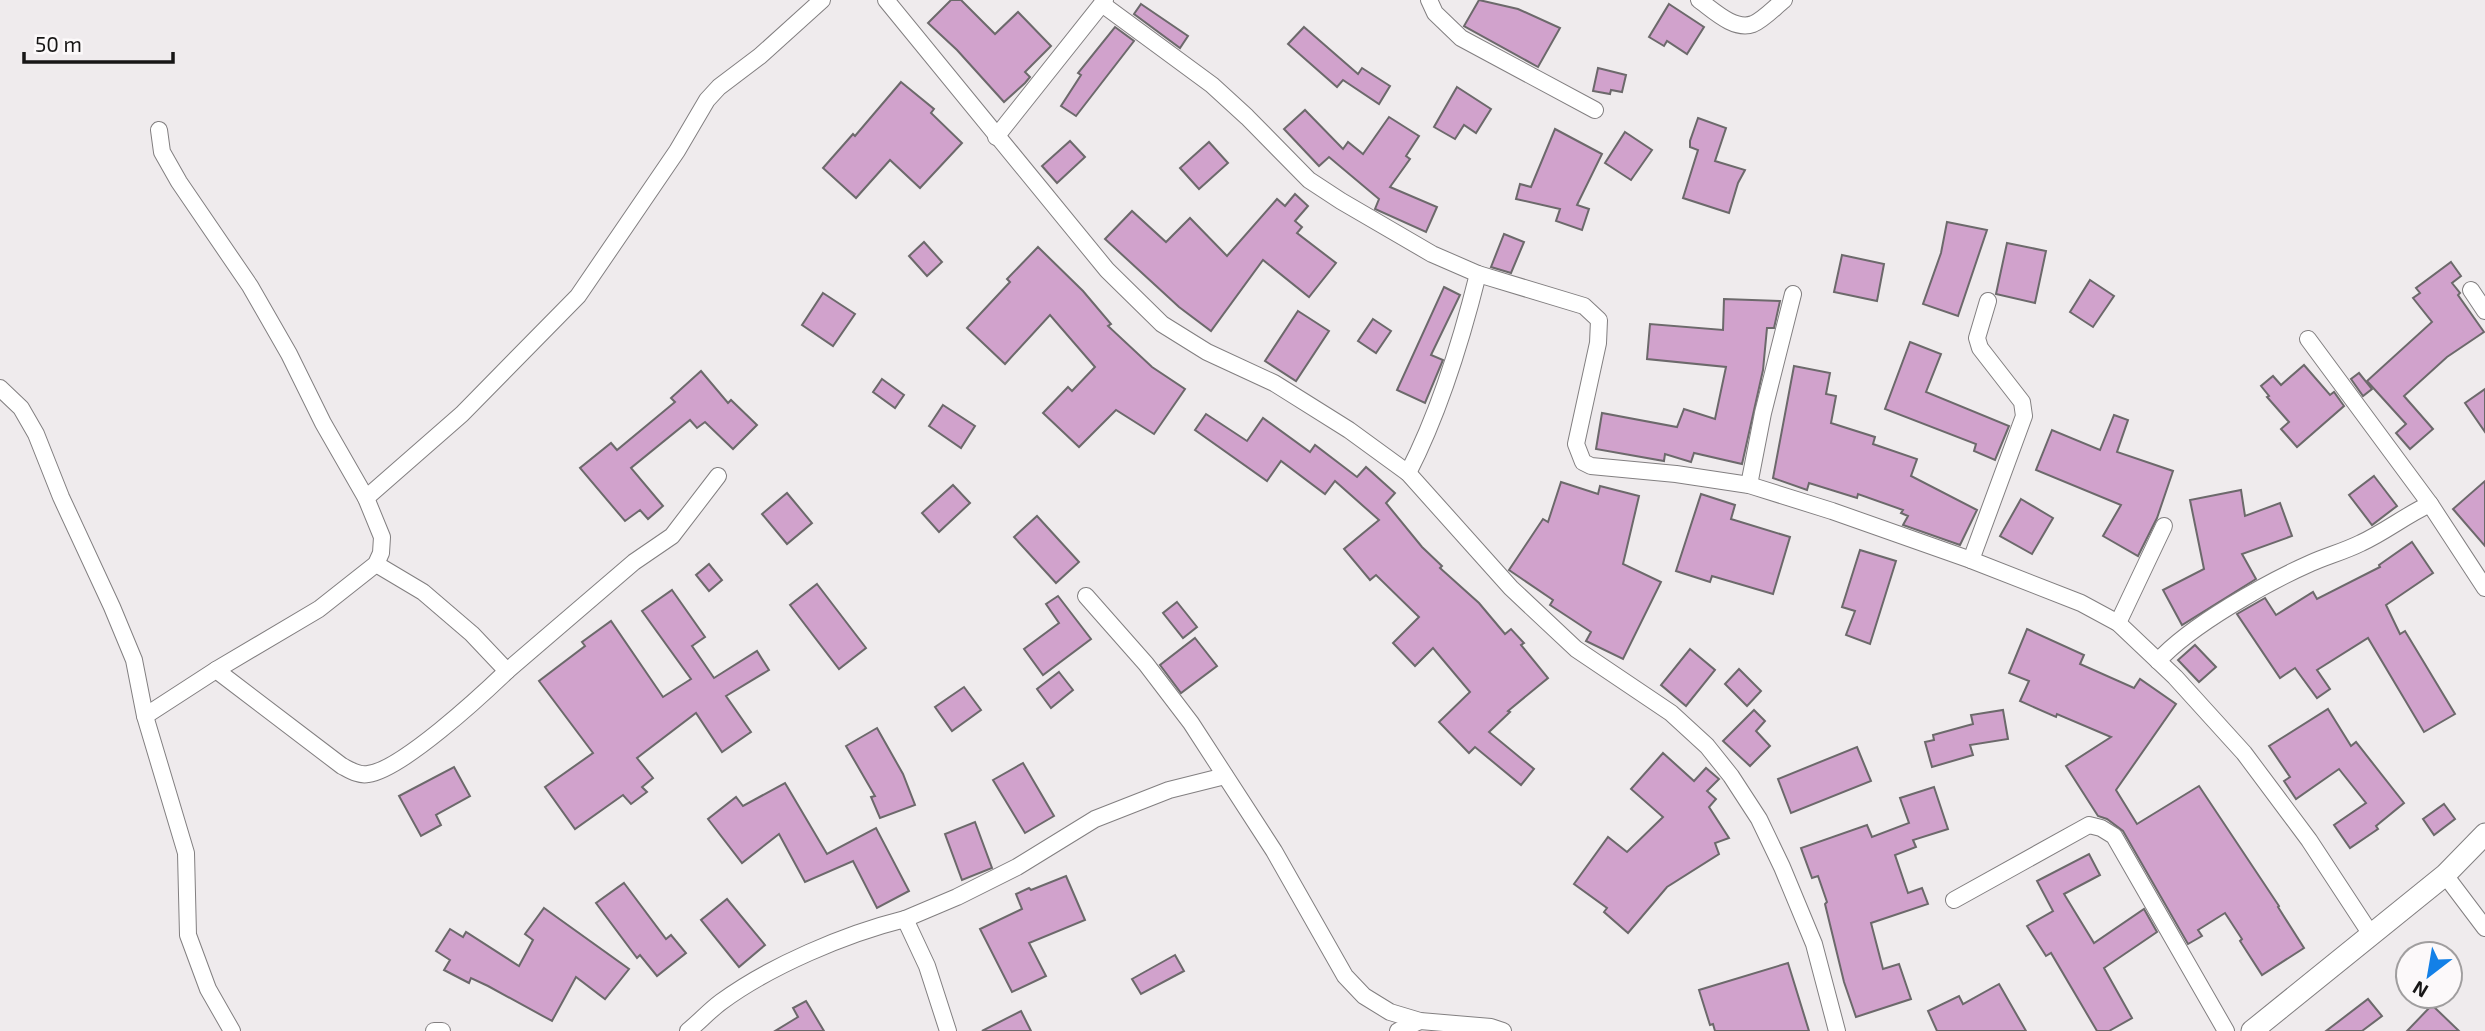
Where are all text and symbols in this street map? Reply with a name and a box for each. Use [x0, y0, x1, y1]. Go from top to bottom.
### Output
scale bar [24, 21, 173, 65]
text: 50 m [35, 31, 82, 56]
north arrow [2394, 940, 2464, 1010]
text: N [2408, 977, 2432, 1003]

